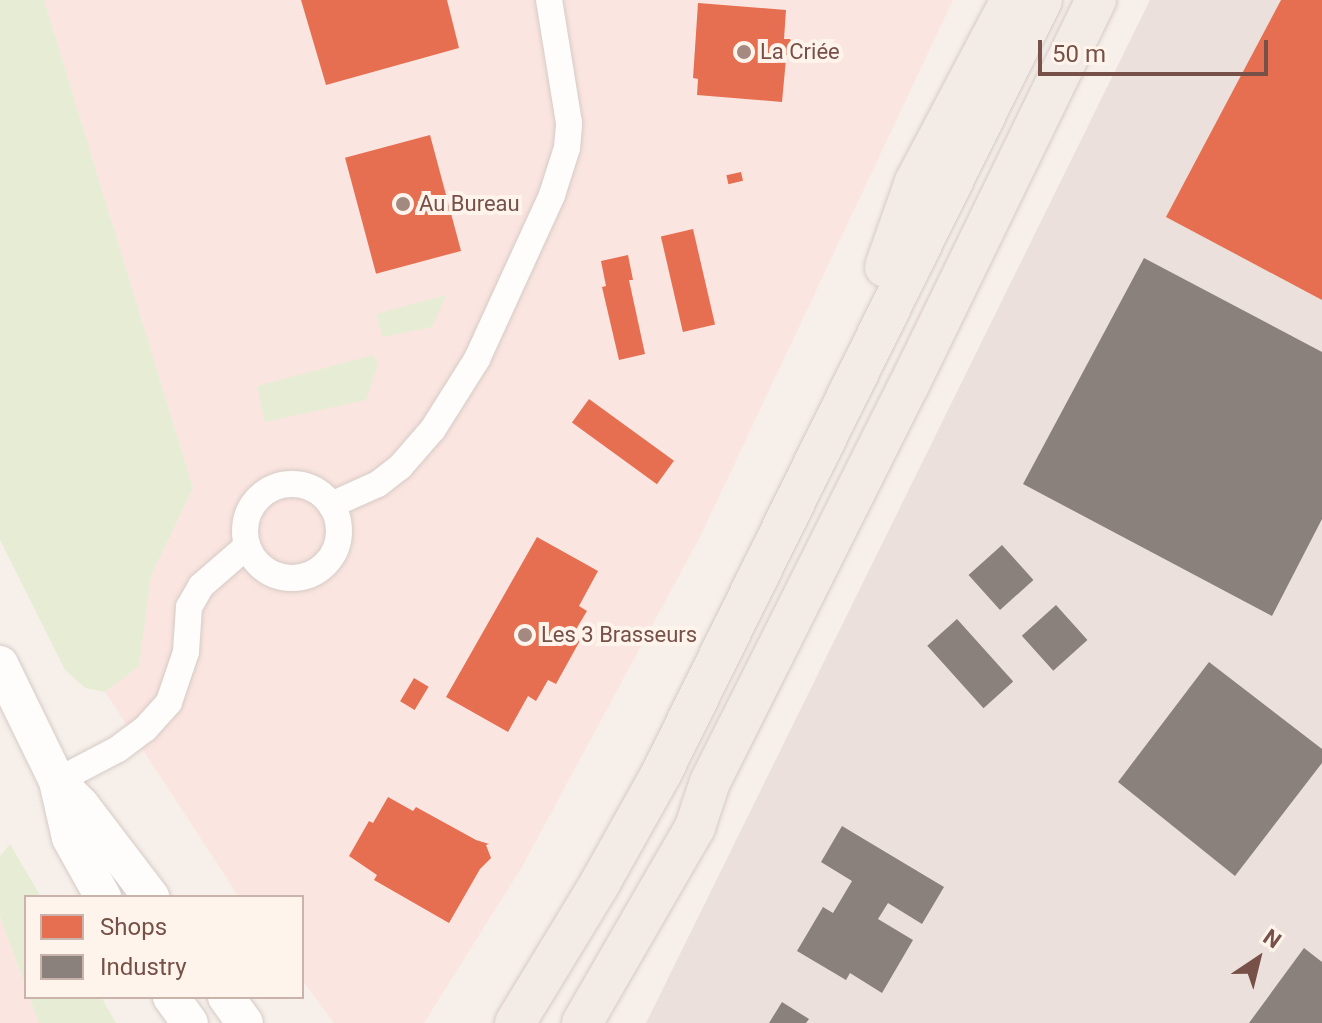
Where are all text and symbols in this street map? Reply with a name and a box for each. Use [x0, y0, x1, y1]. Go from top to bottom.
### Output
scale bar [1042, 24, 1272, 74]
place label: La Criée [760, 39, 840, 65]
text: 50 m [1052, 40, 1106, 68]
marker: La Criée [735, 43, 753, 61]
place label: Au Bureau [419, 191, 520, 217]
marker: Au Bureau [394, 195, 412, 213]
place label: Les 3 Brasseurs [541, 622, 697, 648]
marker: Les 3 Brasseurs [516, 626, 534, 644]
legend [24, 895, 304, 999]
text: Shops [100, 913, 167, 941]
north arrow [1218, 919, 1298, 999]
text: N [1259, 924, 1286, 954]
text: Industry [100, 953, 186, 981]

